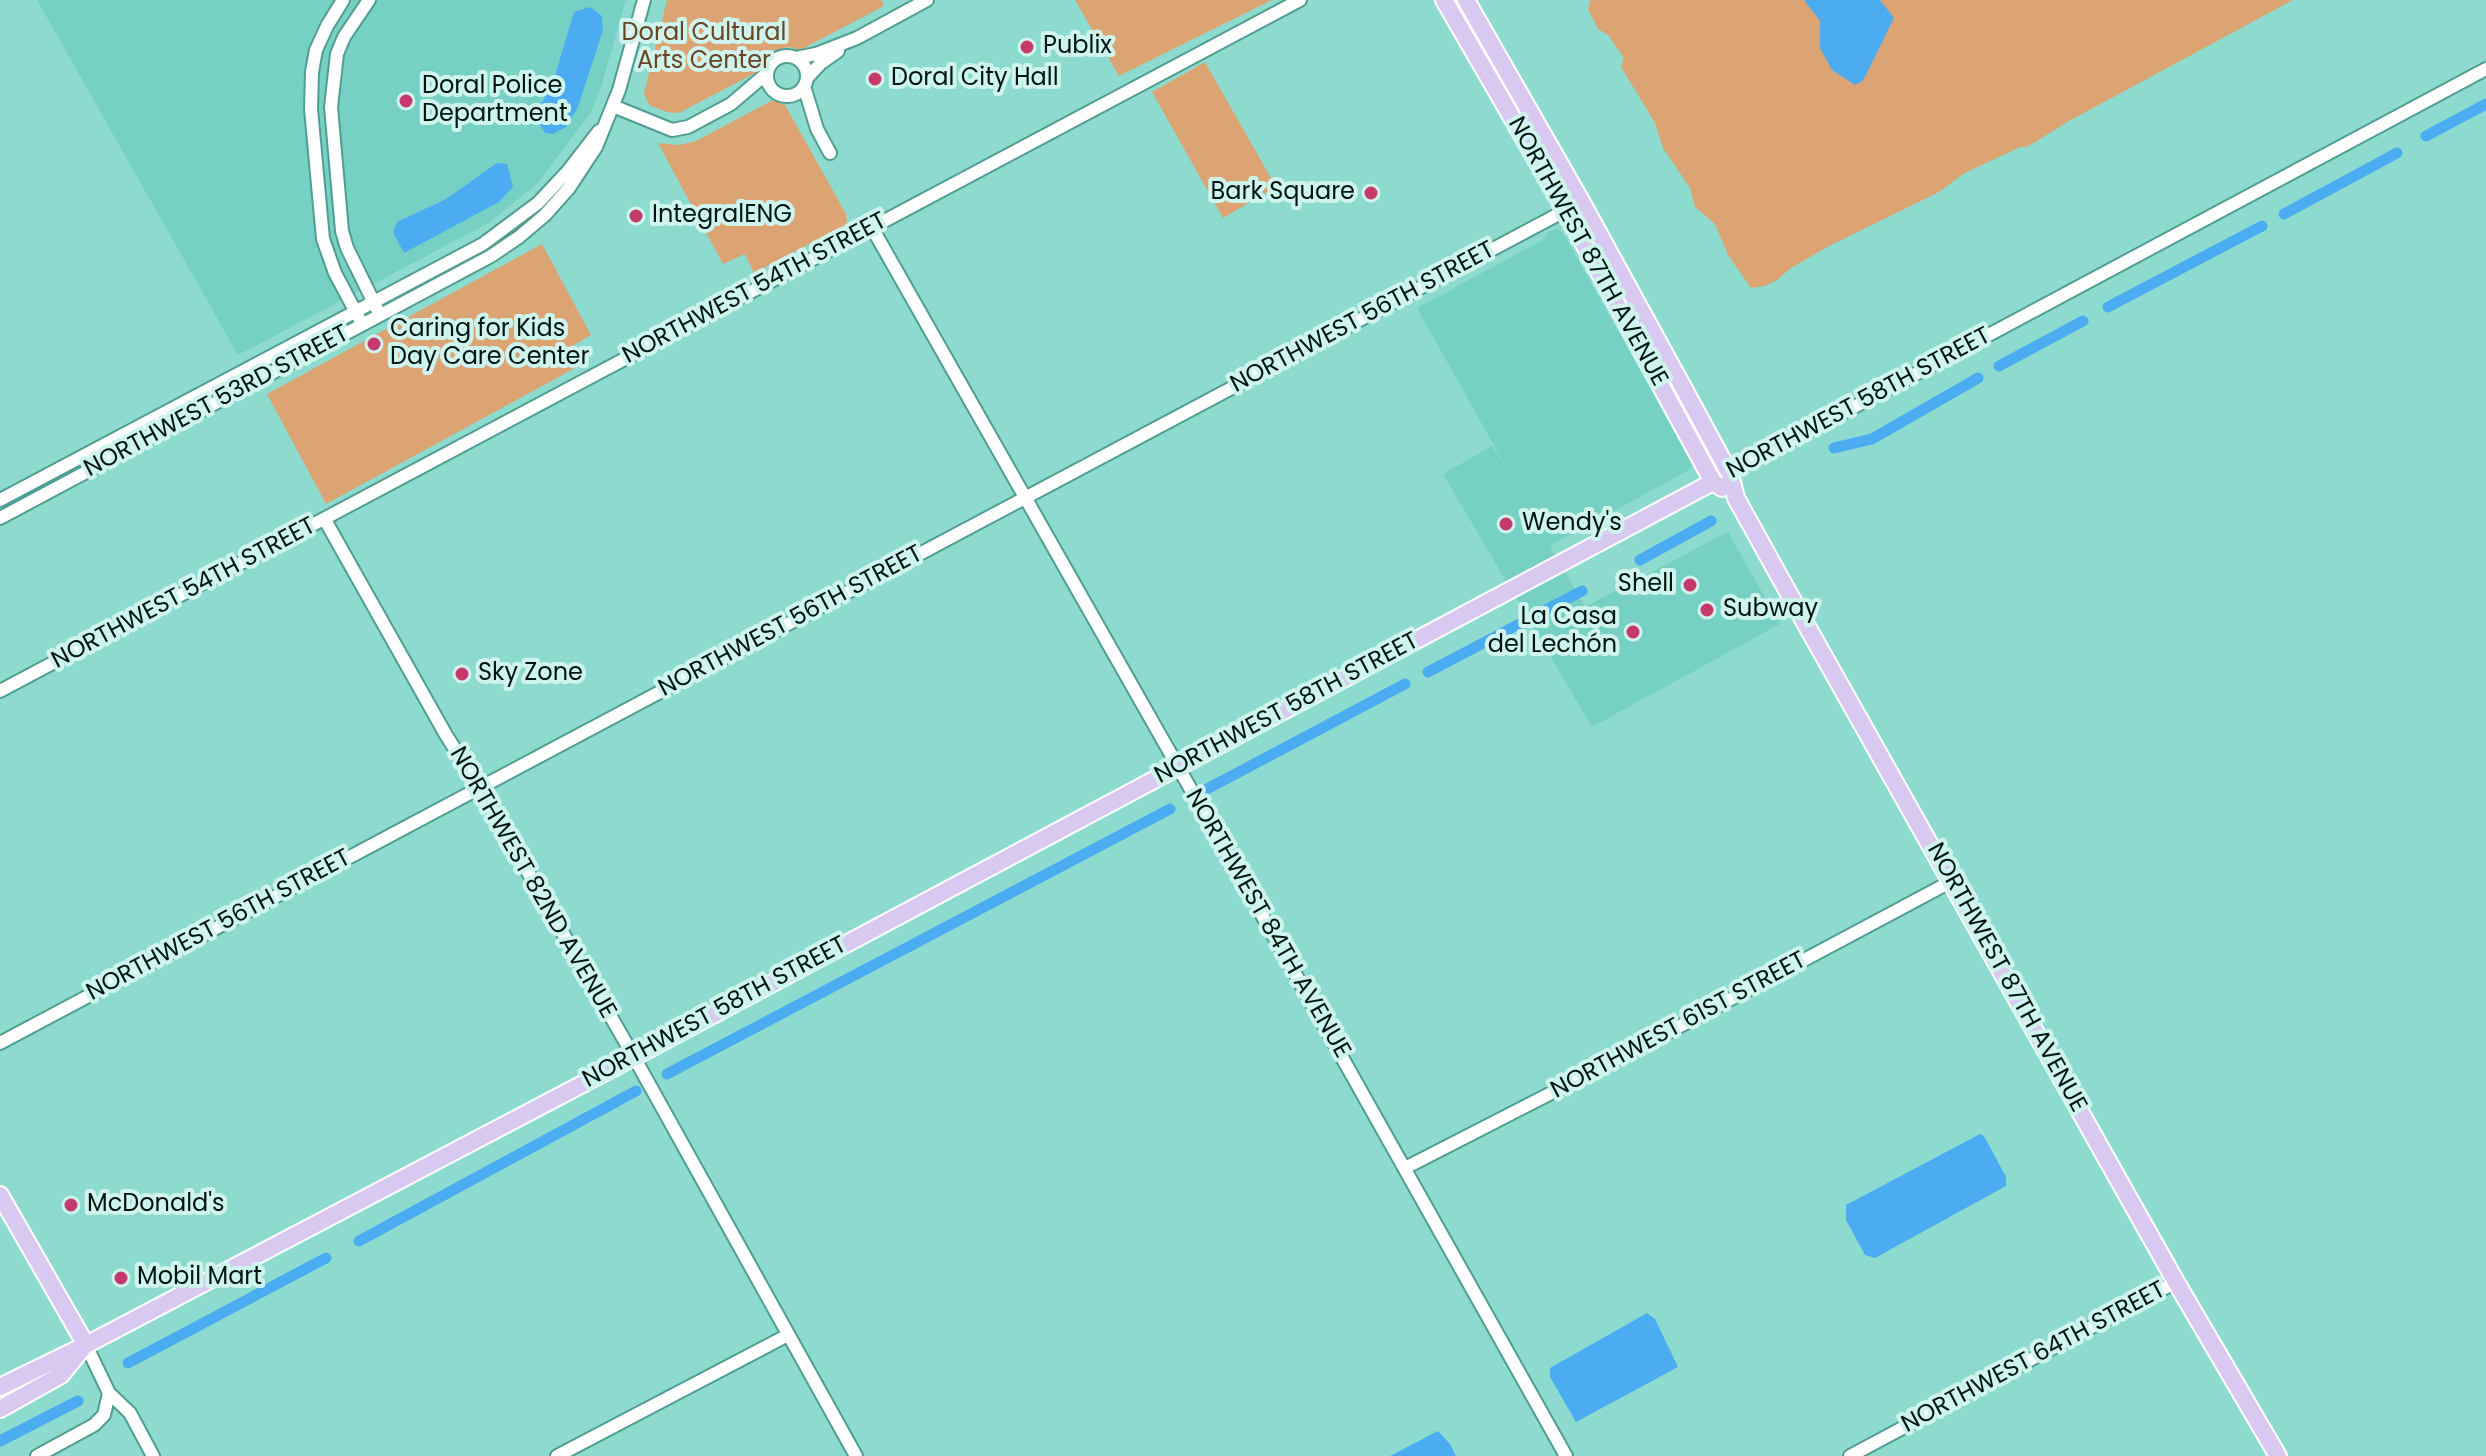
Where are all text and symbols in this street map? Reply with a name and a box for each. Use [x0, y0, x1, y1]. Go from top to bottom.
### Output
park label: Doral Cultural Arts Center [622, 20, 786, 76]
place label: Publix [1043, 33, 1112, 61]
marker: Publix [1018, 38, 1036, 56]
place label: Doral City Hall [891, 65, 1059, 93]
marker: Doral City Hall [866, 70, 884, 88]
place label: Doral Police Department [422, 73, 568, 129]
marker: Doral Police Department [397, 92, 415, 110]
street label: NORTHWEST 87TH AVENUE [1501, 112, 1673, 392]
place label: Bark Square [1211, 179, 1355, 207]
marker: Bark Square [1362, 184, 1380, 202]
place label: IntegralENG [652, 202, 792, 230]
street label: NORTHWEST 54TH STREET [618, 207, 892, 371]
marker: IntegralENG [627, 207, 645, 225]
street label: NORTHWEST 56TH STREET [1226, 236, 1500, 400]
place label: Caring for Kids Day Care Center [390, 316, 589, 372]
street label: NORTHWEST 53RD STREET [80, 320, 354, 484]
street label: NORTHWEST 58TH STREET [1722, 322, 1996, 486]
marker: Caring for Kids Day Care Center [365, 335, 383, 353]
place label: Wendy's [1522, 510, 1622, 538]
street label: NORTHWEST 54TH STREET [47, 512, 321, 676]
marker: Wendy's [1497, 515, 1515, 533]
street label: NORTHWEST 56TH STREET [654, 540, 928, 704]
place label: Shell [1618, 571, 1674, 599]
marker: Shell [1681, 576, 1699, 594]
place label: Subway [1723, 596, 1818, 624]
marker: Subway [1698, 601, 1716, 619]
place label: La Casa del Lechón [1488, 604, 1617, 660]
marker: La Casa del Lechón [1624, 623, 1642, 641]
street label: NORTHWEST 58TH STREET [1150, 627, 1424, 791]
place label: Sky Zone [478, 660, 583, 688]
marker: Sky Zone [453, 665, 471, 683]
street label: NORTHWEST 82ND AVENUE [442, 742, 622, 1024]
street label: NORTHWEST 84TH AVENUE [1178, 785, 1356, 1063]
street label: NORTHWEST 87TH AVENUE [1920, 838, 2092, 1118]
street label: NORTHWEST 56TH STREET [82, 844, 356, 1008]
street label: NORTHWEST 58TH STREET [578, 931, 852, 1095]
street label: NORTHWEST 61ST STREET [1547, 946, 1811, 1106]
place label: McDonald's [87, 1191, 225, 1219]
marker: McDonald's [62, 1196, 80, 1214]
place label: Mobil Mart [137, 1264, 262, 1292]
marker: Mobil Mart [112, 1269, 130, 1287]
street label: NORTHWEST 64TH STREET [1897, 1276, 2171, 1440]

